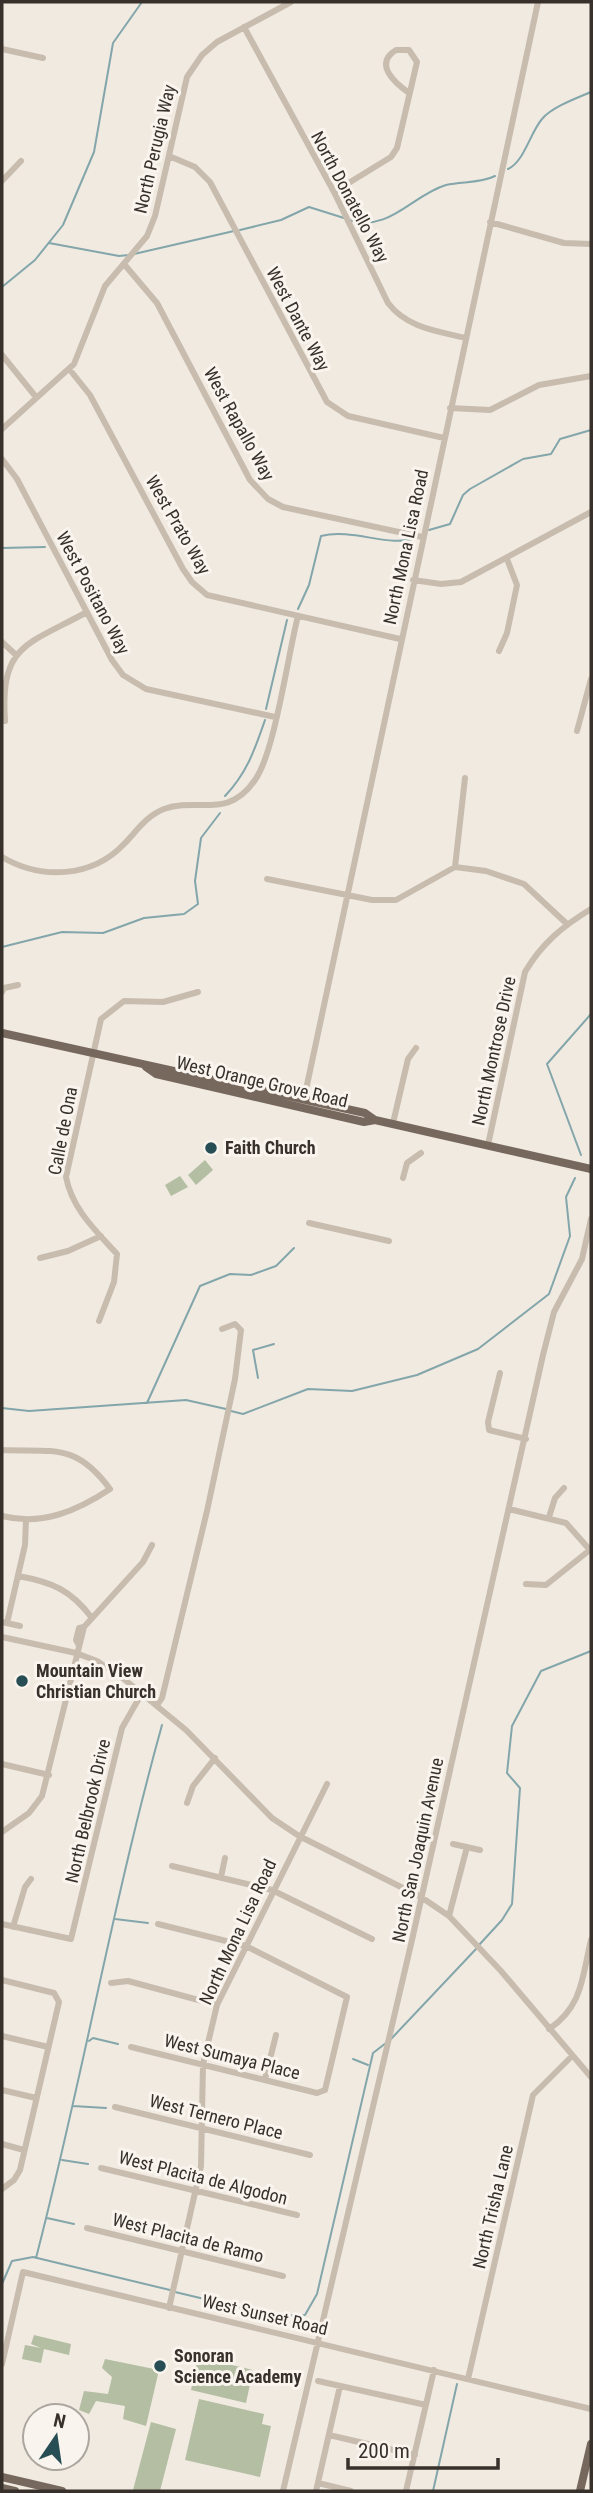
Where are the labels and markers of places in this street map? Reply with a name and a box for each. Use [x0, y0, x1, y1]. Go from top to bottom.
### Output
place label: Faith Church [225, 1137, 316, 1158]
marker: Faith Church [203, 1140, 219, 1156]
place label: Mountain View Christian Church [36, 1660, 156, 1702]
marker: Mountain View Christian Church [14, 1673, 30, 1689]
place label: Sonoran Science Academy [174, 2345, 301, 2387]
marker: Sonoran Science Academy [152, 2358, 168, 2374]

